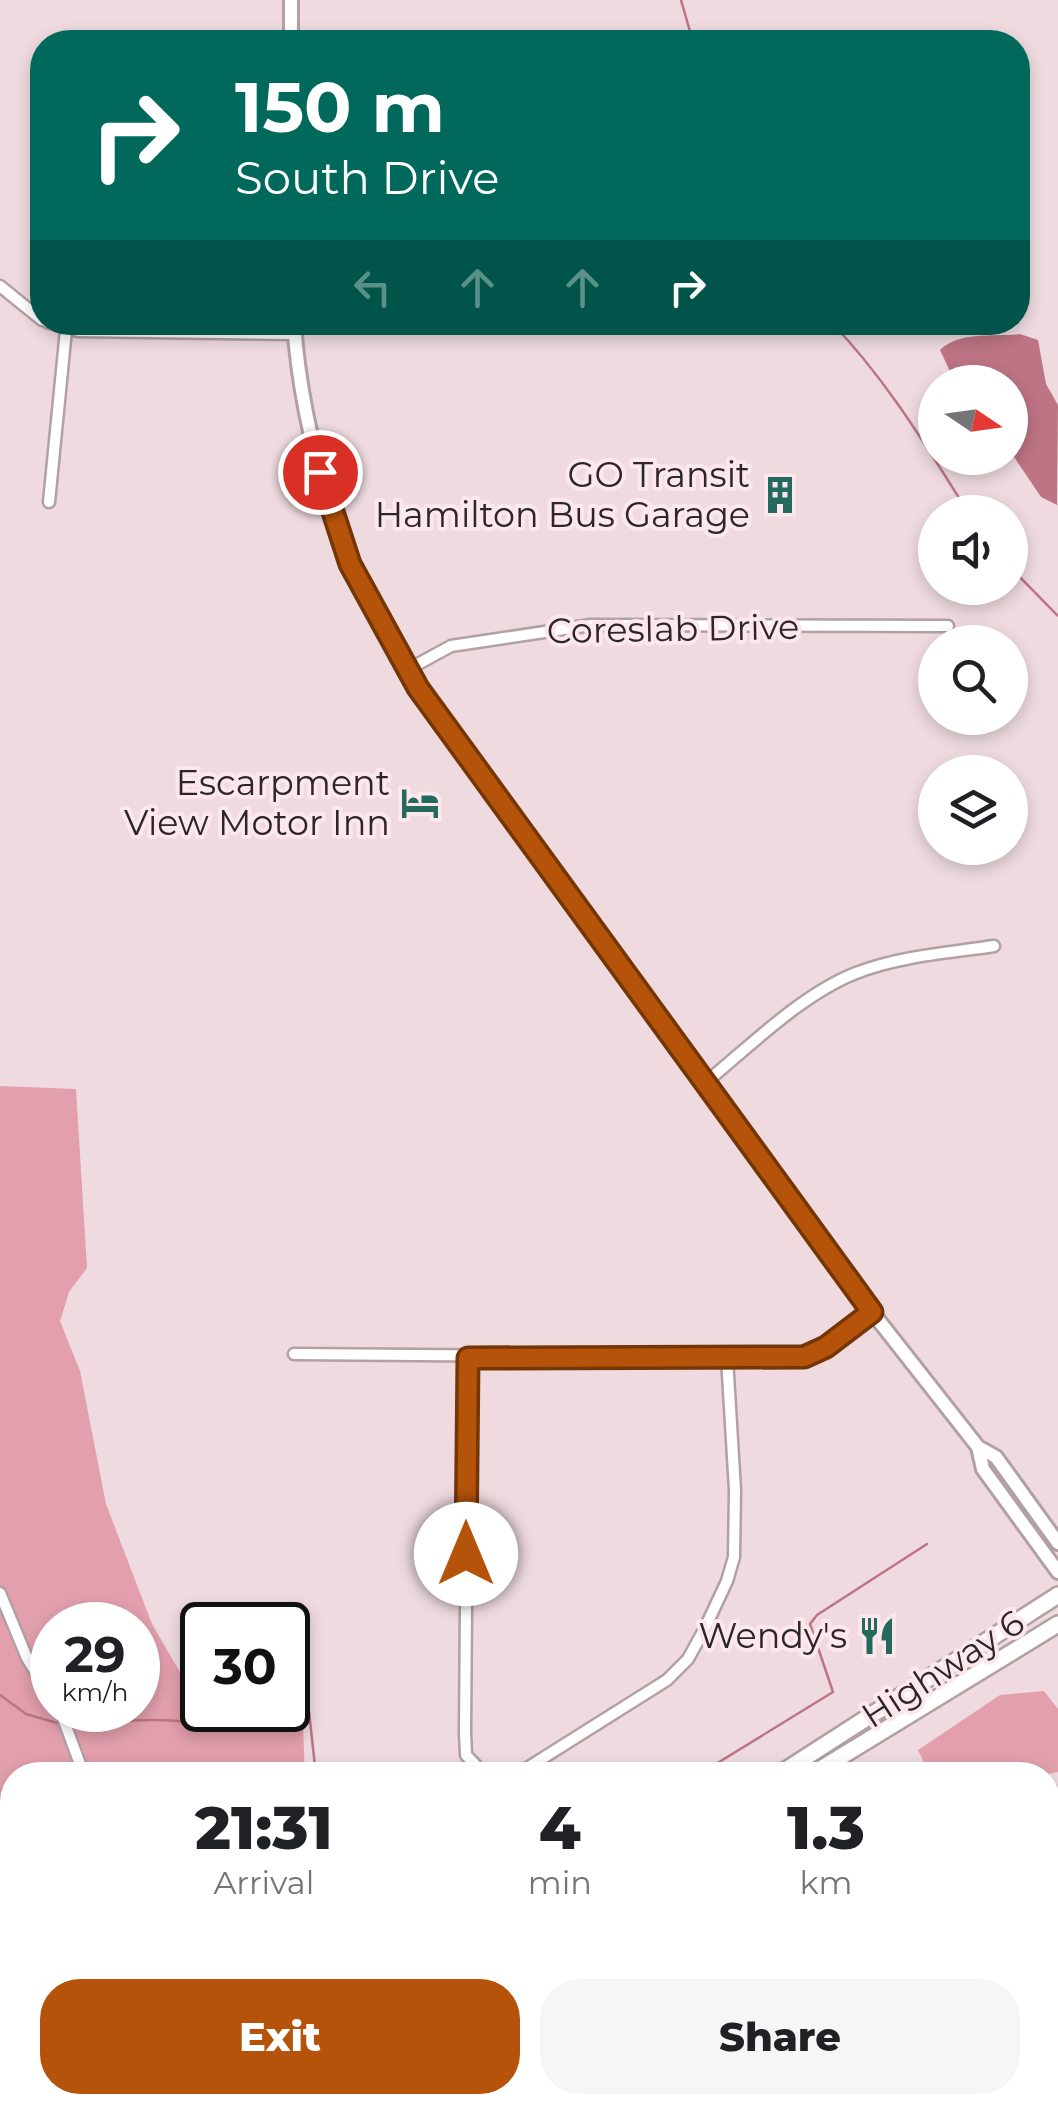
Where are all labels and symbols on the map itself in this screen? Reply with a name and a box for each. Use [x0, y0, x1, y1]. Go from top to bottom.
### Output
north arrow [918, 365, 1028, 475]
pin [278, 430, 363, 515]
place label: GO Transit Hamilton Bus Garage [375, 453, 750, 536]
building icon: GO Transit Hamilton Bus Garage [759, 474, 801, 516]
street label: Coreslab Drive [546, 605, 800, 652]
place label: Escarpment View Motor Inn [124, 761, 390, 844]
hotel icon: Escarpment View Motor Inn [399, 782, 441, 824]
position arrow [414, 1502, 518, 1606]
street label: Highway 6 [854, 1600, 1032, 1737]
speed limit sign: 30 [180, 1602, 310, 1732]
place label: Wendy's [699, 1614, 847, 1657]
restaurant icon: Wendy's [856, 1615, 898, 1657]

